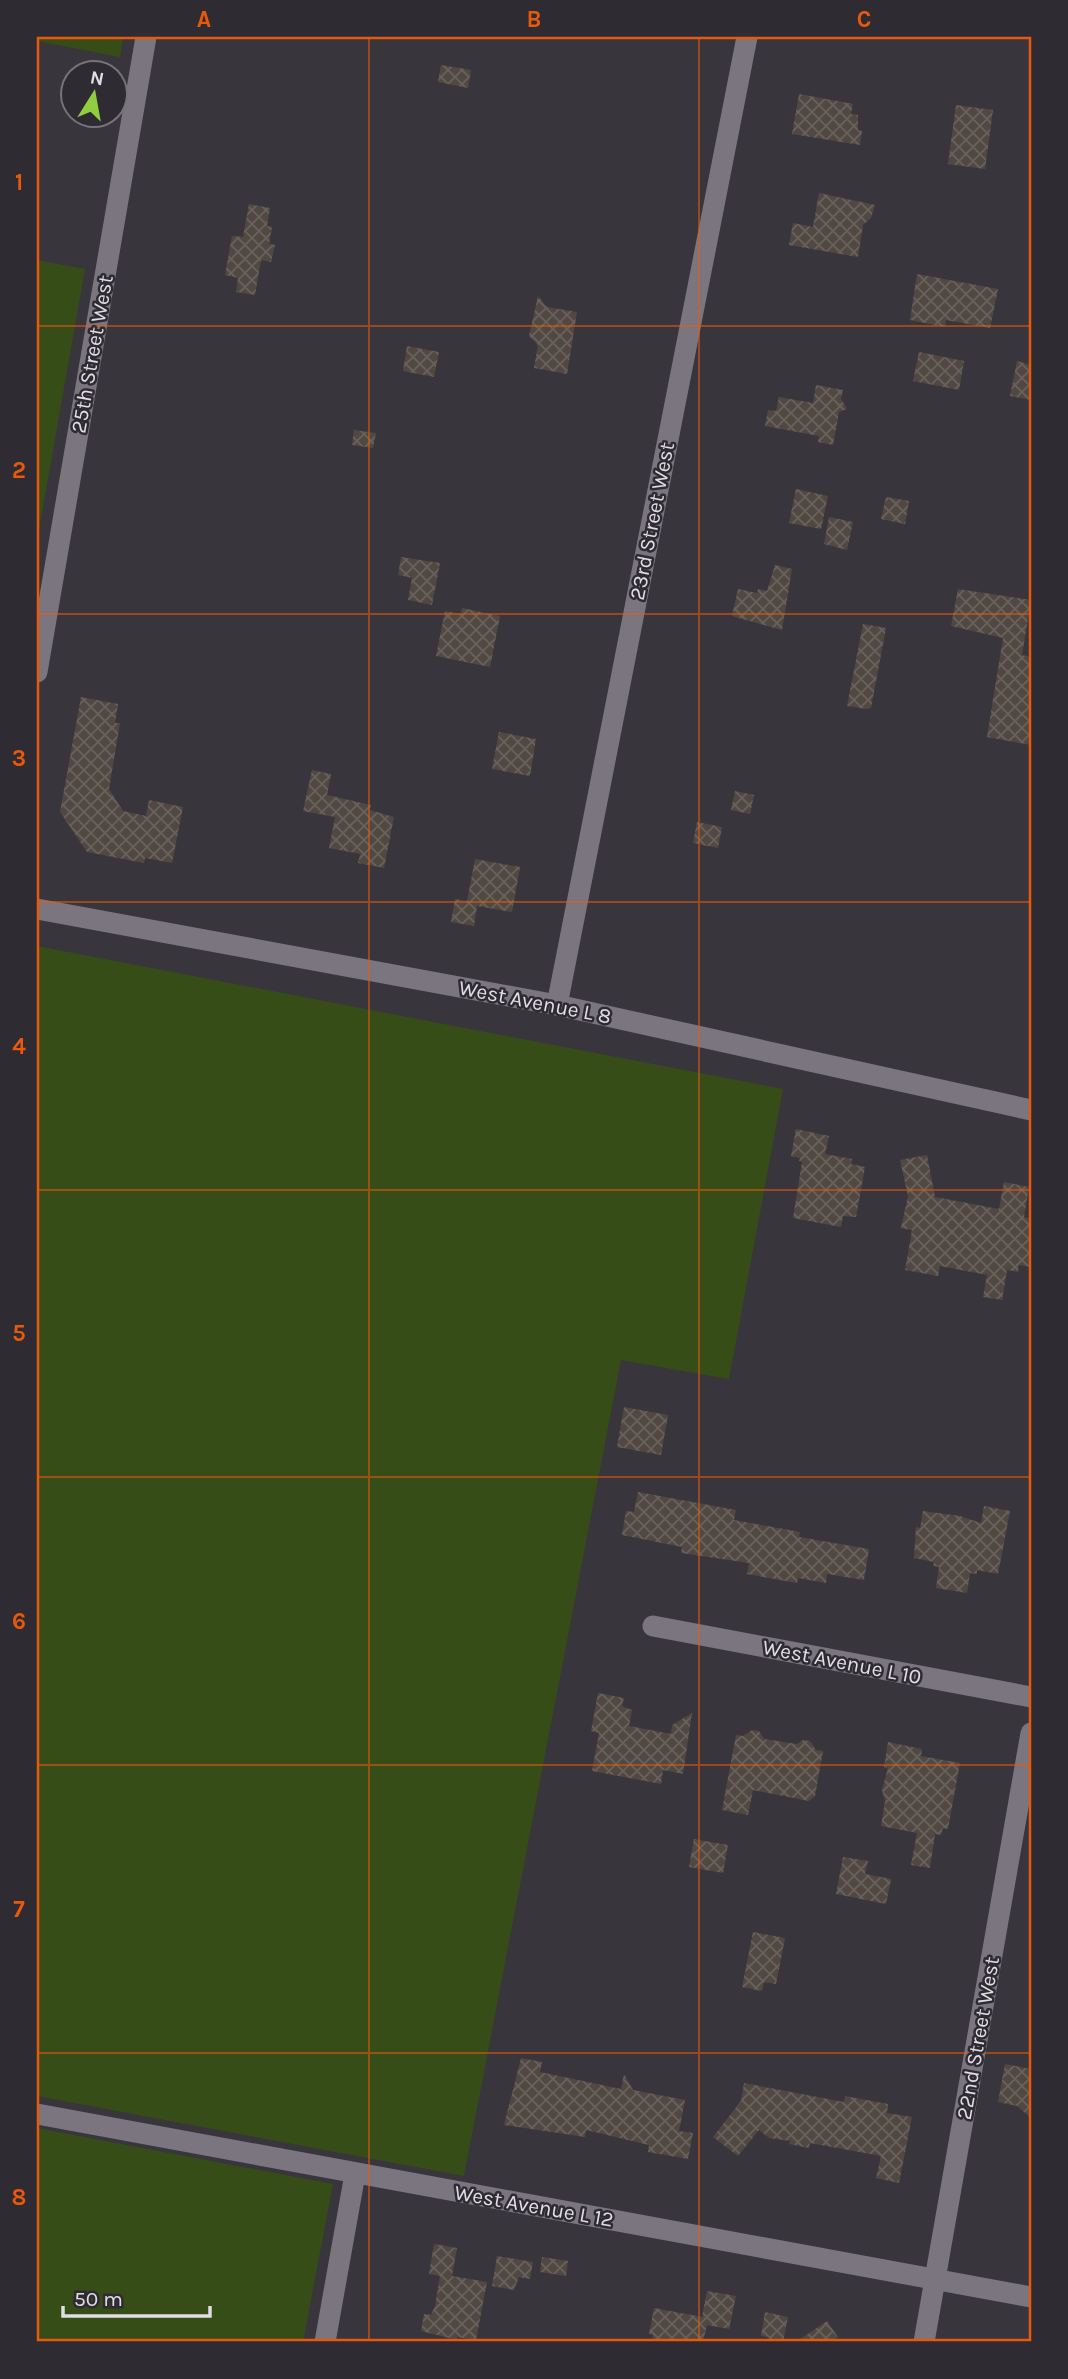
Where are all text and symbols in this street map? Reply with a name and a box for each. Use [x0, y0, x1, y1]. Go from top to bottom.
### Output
text: A [197, 6, 211, 33]
text: B [527, 6, 541, 33]
text: C [857, 6, 871, 33]
north arrow [60, 60, 130, 130]
text: N [88, 66, 106, 90]
text: 1 [15, 169, 23, 196]
street label: 25th Street West [66, 273, 118, 435]
street label: 23rd Street West [625, 440, 679, 602]
text: 2 [12, 457, 26, 484]
text: 3 [12, 745, 26, 772]
street label: West Avenue L 8 [457, 975, 613, 1029]
text: 4 [12, 1033, 26, 1060]
text: 5 [12, 1320, 26, 1347]
text: 6 [12, 1608, 26, 1635]
street label: West Avenue L 10 [761, 1635, 923, 1689]
text: 7 [13, 1896, 25, 1923]
street label: 22nd Street West [952, 1955, 1004, 2121]
street label: West Avenue L 12 [453, 2180, 615, 2232]
text: 8 [12, 2184, 26, 2211]
scale bar [63, 2274, 210, 2318]
text: 50 m [74, 2287, 123, 2311]

